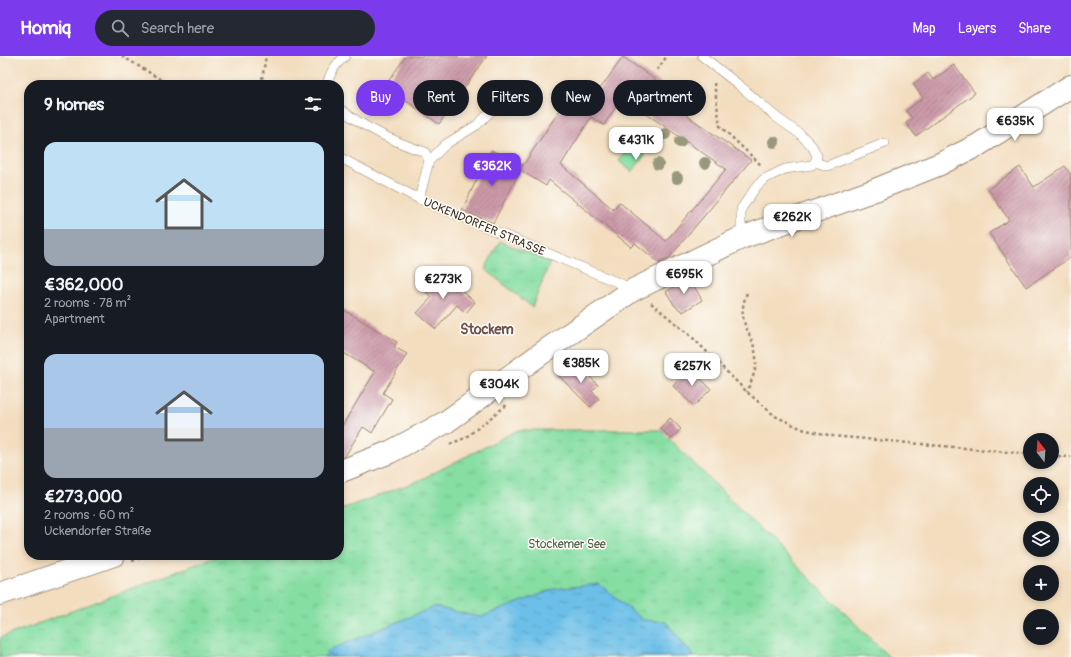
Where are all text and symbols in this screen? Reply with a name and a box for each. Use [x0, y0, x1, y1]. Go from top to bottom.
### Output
search box [95, 10, 375, 46]
text: Homiq [20, 16, 71, 40]
icon: search [109, 17, 131, 39]
text: Search here [141, 19, 214, 38]
text: Map [913, 20, 936, 37]
text: Layers [958, 20, 996, 37]
text: Share [1018, 20, 1051, 37]
chip: Buy [356, 80, 405, 116]
chip: Rent [413, 80, 469, 116]
chip: Filters [477, 80, 543, 116]
chip: New [551, 80, 605, 116]
chip: Apartment [613, 80, 706, 116]
icon: filters [302, 93, 324, 115]
text: 9 homes [44, 94, 104, 115]
pin: €635K [987, 108, 1043, 142]
text: €635K [996, 113, 1034, 129]
pin: €431K [608, 127, 664, 161]
text: €431K [618, 132, 654, 148]
pin: €362K [464, 153, 520, 187]
text: €362K [473, 158, 511, 174]
icon: home [148, 168, 220, 240]
street label: UCKENDORFER STRASSE [421, 195, 547, 259]
pin: €262K [764, 204, 820, 238]
text: €262K [773, 209, 811, 225]
pin: €695K [656, 261, 712, 295]
pin: €273K [415, 266, 471, 300]
text: €695K [665, 266, 703, 282]
text: €273K [424, 271, 462, 287]
text: €362,000 [44, 274, 123, 295]
text: 2 rooms · 78 m² [44, 295, 131, 311]
text: Apartment [44, 311, 105, 327]
district label: Stockem [460, 321, 514, 338]
pin: €385K [553, 350, 609, 384]
pin: €257K [664, 353, 720, 387]
text: €385K [562, 355, 600, 371]
text: €257K [673, 358, 711, 374]
pin: €304K [471, 371, 527, 405]
text: €304K [479, 376, 519, 392]
icon: home [148, 380, 220, 452]
north arrow [1023, 433, 1059, 469]
map controls [1023, 433, 1059, 645]
button: locate [1023, 477, 1059, 513]
text: €273,000 [44, 486, 122, 507]
text: 2 rooms · 60 m² [44, 507, 134, 523]
button: layers [1023, 521, 1059, 557]
text: Uckendorfer Straße [44, 523, 151, 539]
park label: Stockemer See [528, 537, 606, 552]
button: + [1023, 565, 1059, 601]
button: − [1023, 609, 1059, 645]

